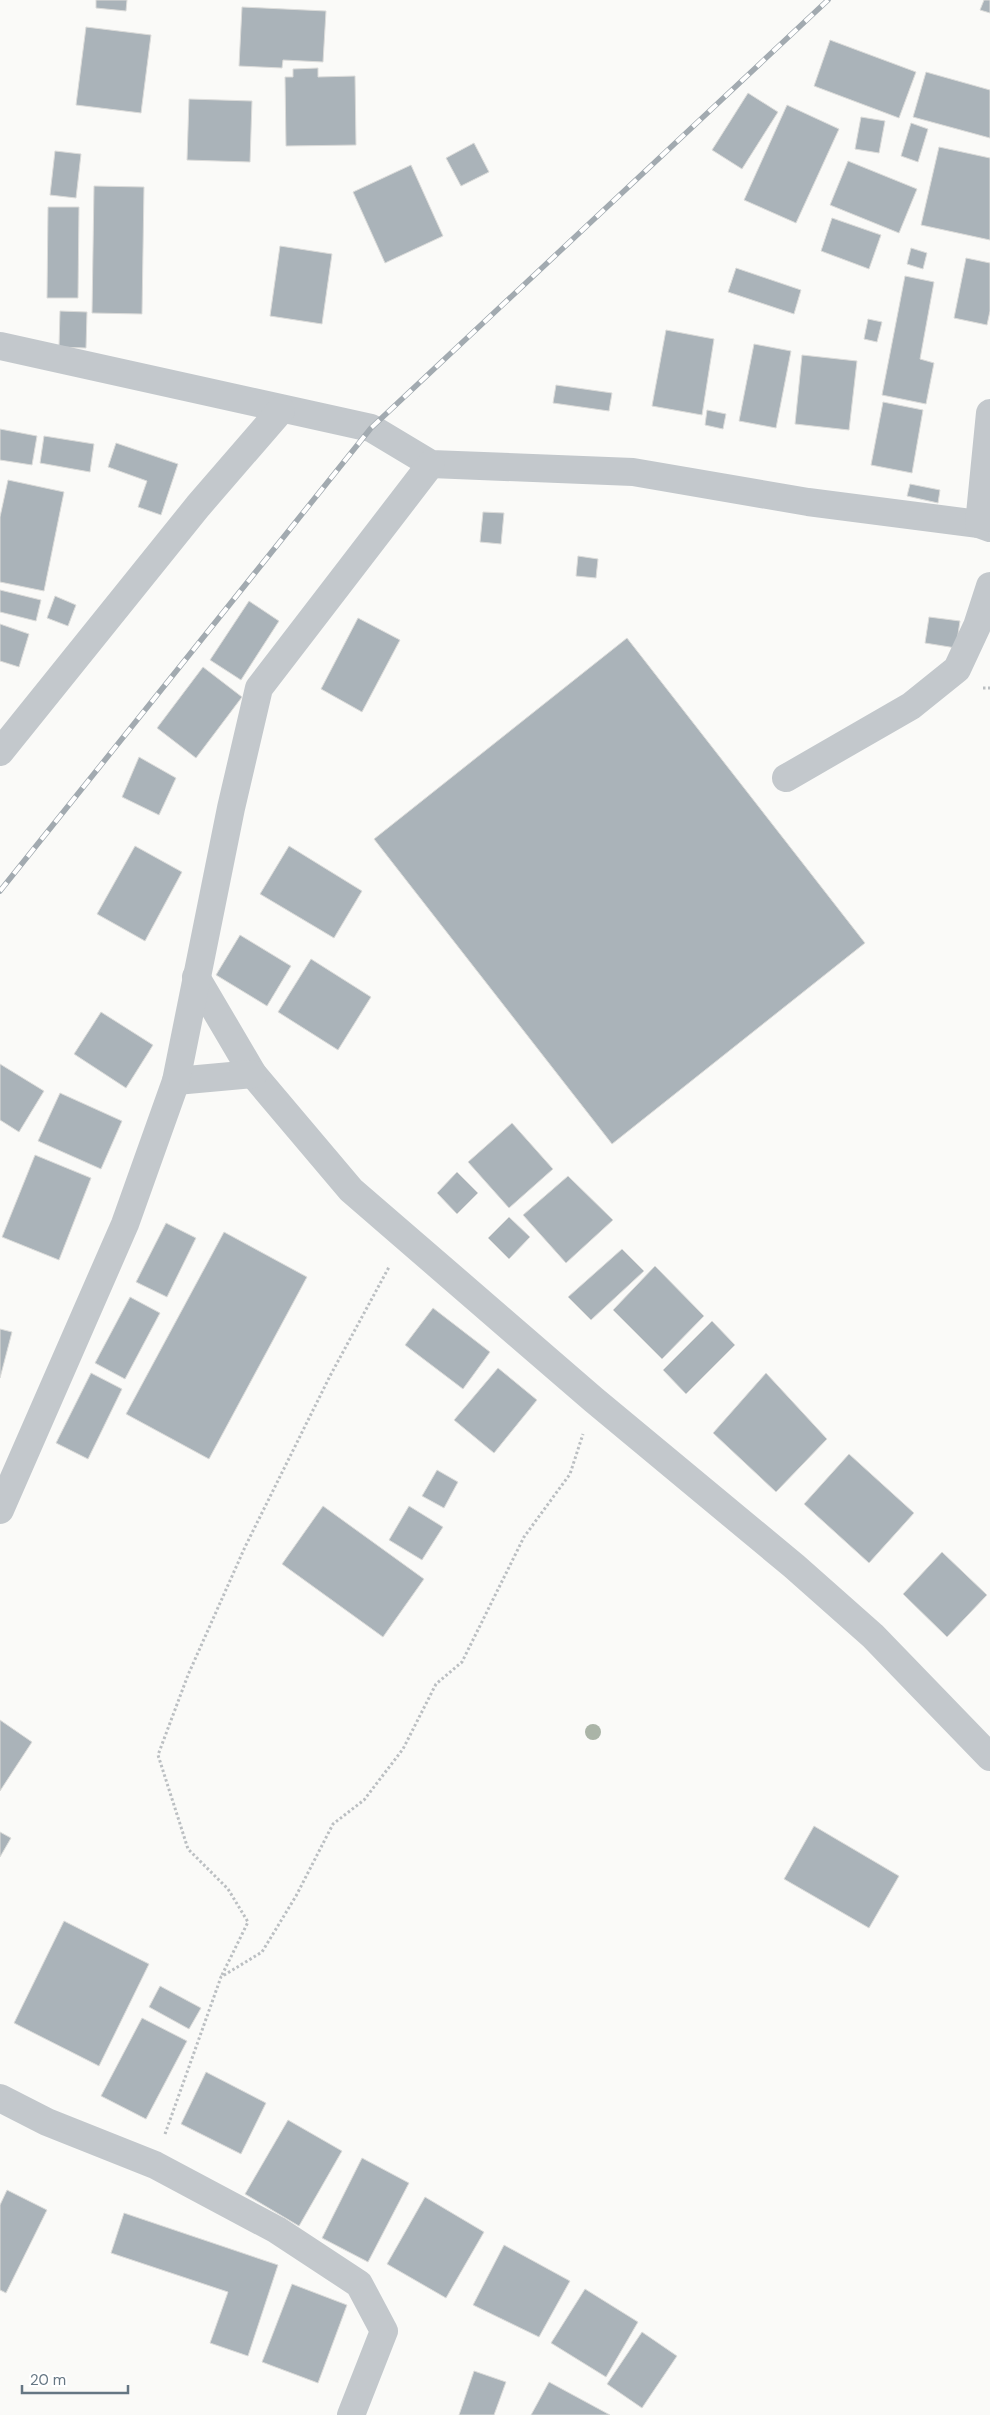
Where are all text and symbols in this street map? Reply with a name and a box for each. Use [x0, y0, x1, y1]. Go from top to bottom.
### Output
scale bar [22, 2362, 129, 2394]
text: 20 m [30, 2370, 66, 2390]

